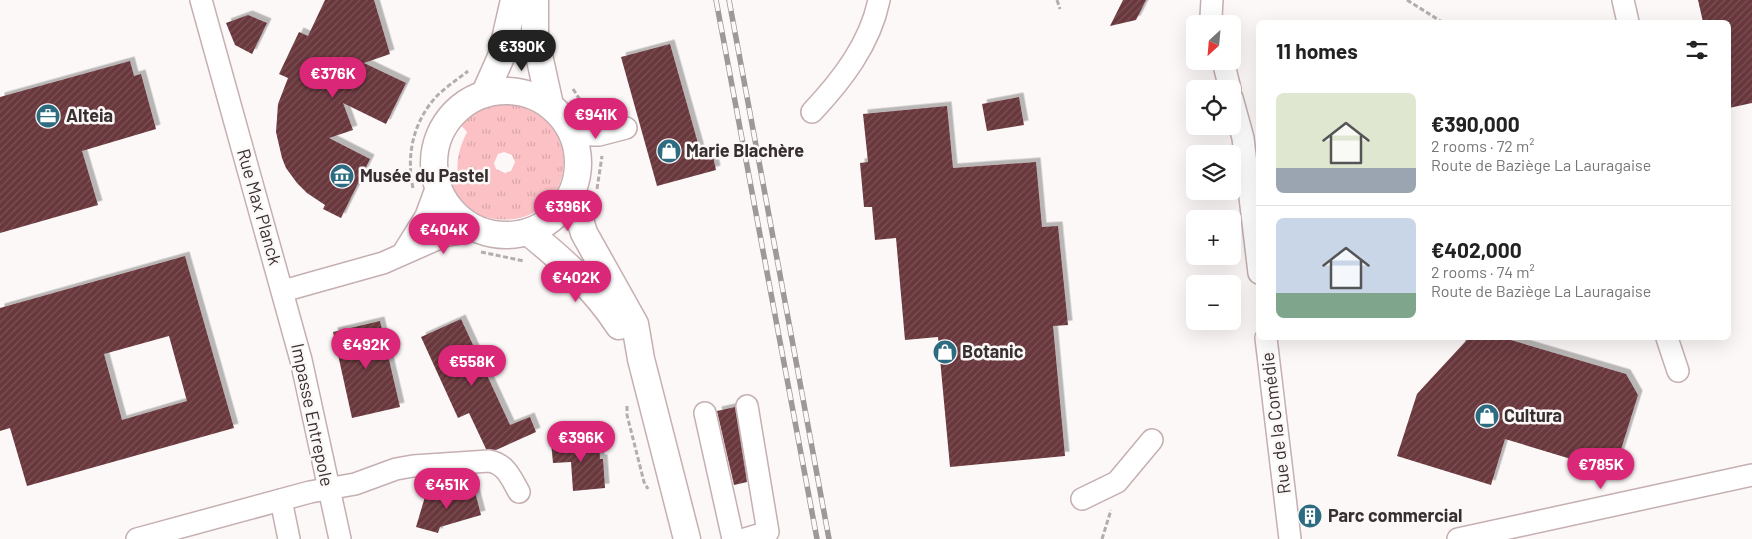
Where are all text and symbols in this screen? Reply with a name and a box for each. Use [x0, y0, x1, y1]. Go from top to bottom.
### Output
north arrow [1186, 15, 1241, 70]
map controls [1186, 15, 1241, 330]
pin: €390K [487, 30, 557, 72]
text: €390K [499, 36, 545, 55]
icon: filters [1683, 36, 1711, 64]
text: 11 homes [1276, 38, 1358, 63]
pin: €376K [298, 56, 368, 99]
text: €376K [310, 63, 356, 82]
button: locate [1186, 80, 1241, 135]
pin: €941K [561, 98, 631, 140]
office icon: Alteia [35, 103, 61, 129]
place label: Alteia [66, 104, 113, 126]
text: €941K [575, 104, 617, 123]
text: €390,000 [1431, 111, 1520, 136]
icon: home [1316, 113, 1376, 173]
text: 2 rooms · 72 m² [1431, 136, 1534, 155]
shop icon: Marie Blachère [656, 138, 682, 164]
place label: Marie Blachère [686, 139, 804, 161]
button: layers [1186, 145, 1241, 200]
street label: Rue Max Planck [233, 146, 287, 267]
text: Route de Baziège La Lauragaise [1431, 155, 1651, 174]
museum icon: Musée du Pastel [329, 163, 355, 189]
place label: Musée du Pastel [360, 164, 489, 186]
pin: €396K [533, 190, 603, 232]
text: €396K [545, 196, 591, 215]
button: + [1186, 210, 1241, 265]
pin: €404K [409, 212, 479, 255]
text: €404K [420, 219, 468, 238]
text: €402,000 [1431, 237, 1522, 262]
icon: home [1316, 238, 1376, 298]
pin: €402K [541, 260, 611, 303]
text: 2 rooms · 74 m² [1431, 262, 1535, 281]
text: €402K [552, 267, 600, 286]
button: − [1186, 275, 1241, 330]
text: Route de Baziège La Lauragaise [1431, 281, 1651, 300]
pin: €492K [331, 328, 401, 370]
text: €492K [342, 334, 390, 353]
shop icon: Botanic [932, 339, 958, 365]
place label: Botanic [962, 340, 1024, 362]
street label: Impasse Entrepole [287, 341, 339, 488]
pin: €558K [437, 344, 507, 387]
text: €558K [449, 351, 495, 370]
street label: Rue de la Comédie [1255, 351, 1295, 495]
shop icon: Cultura [1474, 403, 1500, 429]
place label: Cultura [1504, 404, 1562, 426]
pin: €396K [546, 420, 616, 463]
text: €396K [558, 427, 604, 446]
pin: €785K [1566, 448, 1636, 490]
text: €785K [1578, 454, 1624, 473]
pin: €451K [412, 468, 482, 510]
text: €451K [425, 474, 469, 493]
building icon: Parc commercial [1297, 503, 1323, 529]
place label: Parc commercial [1328, 504, 1462, 526]

